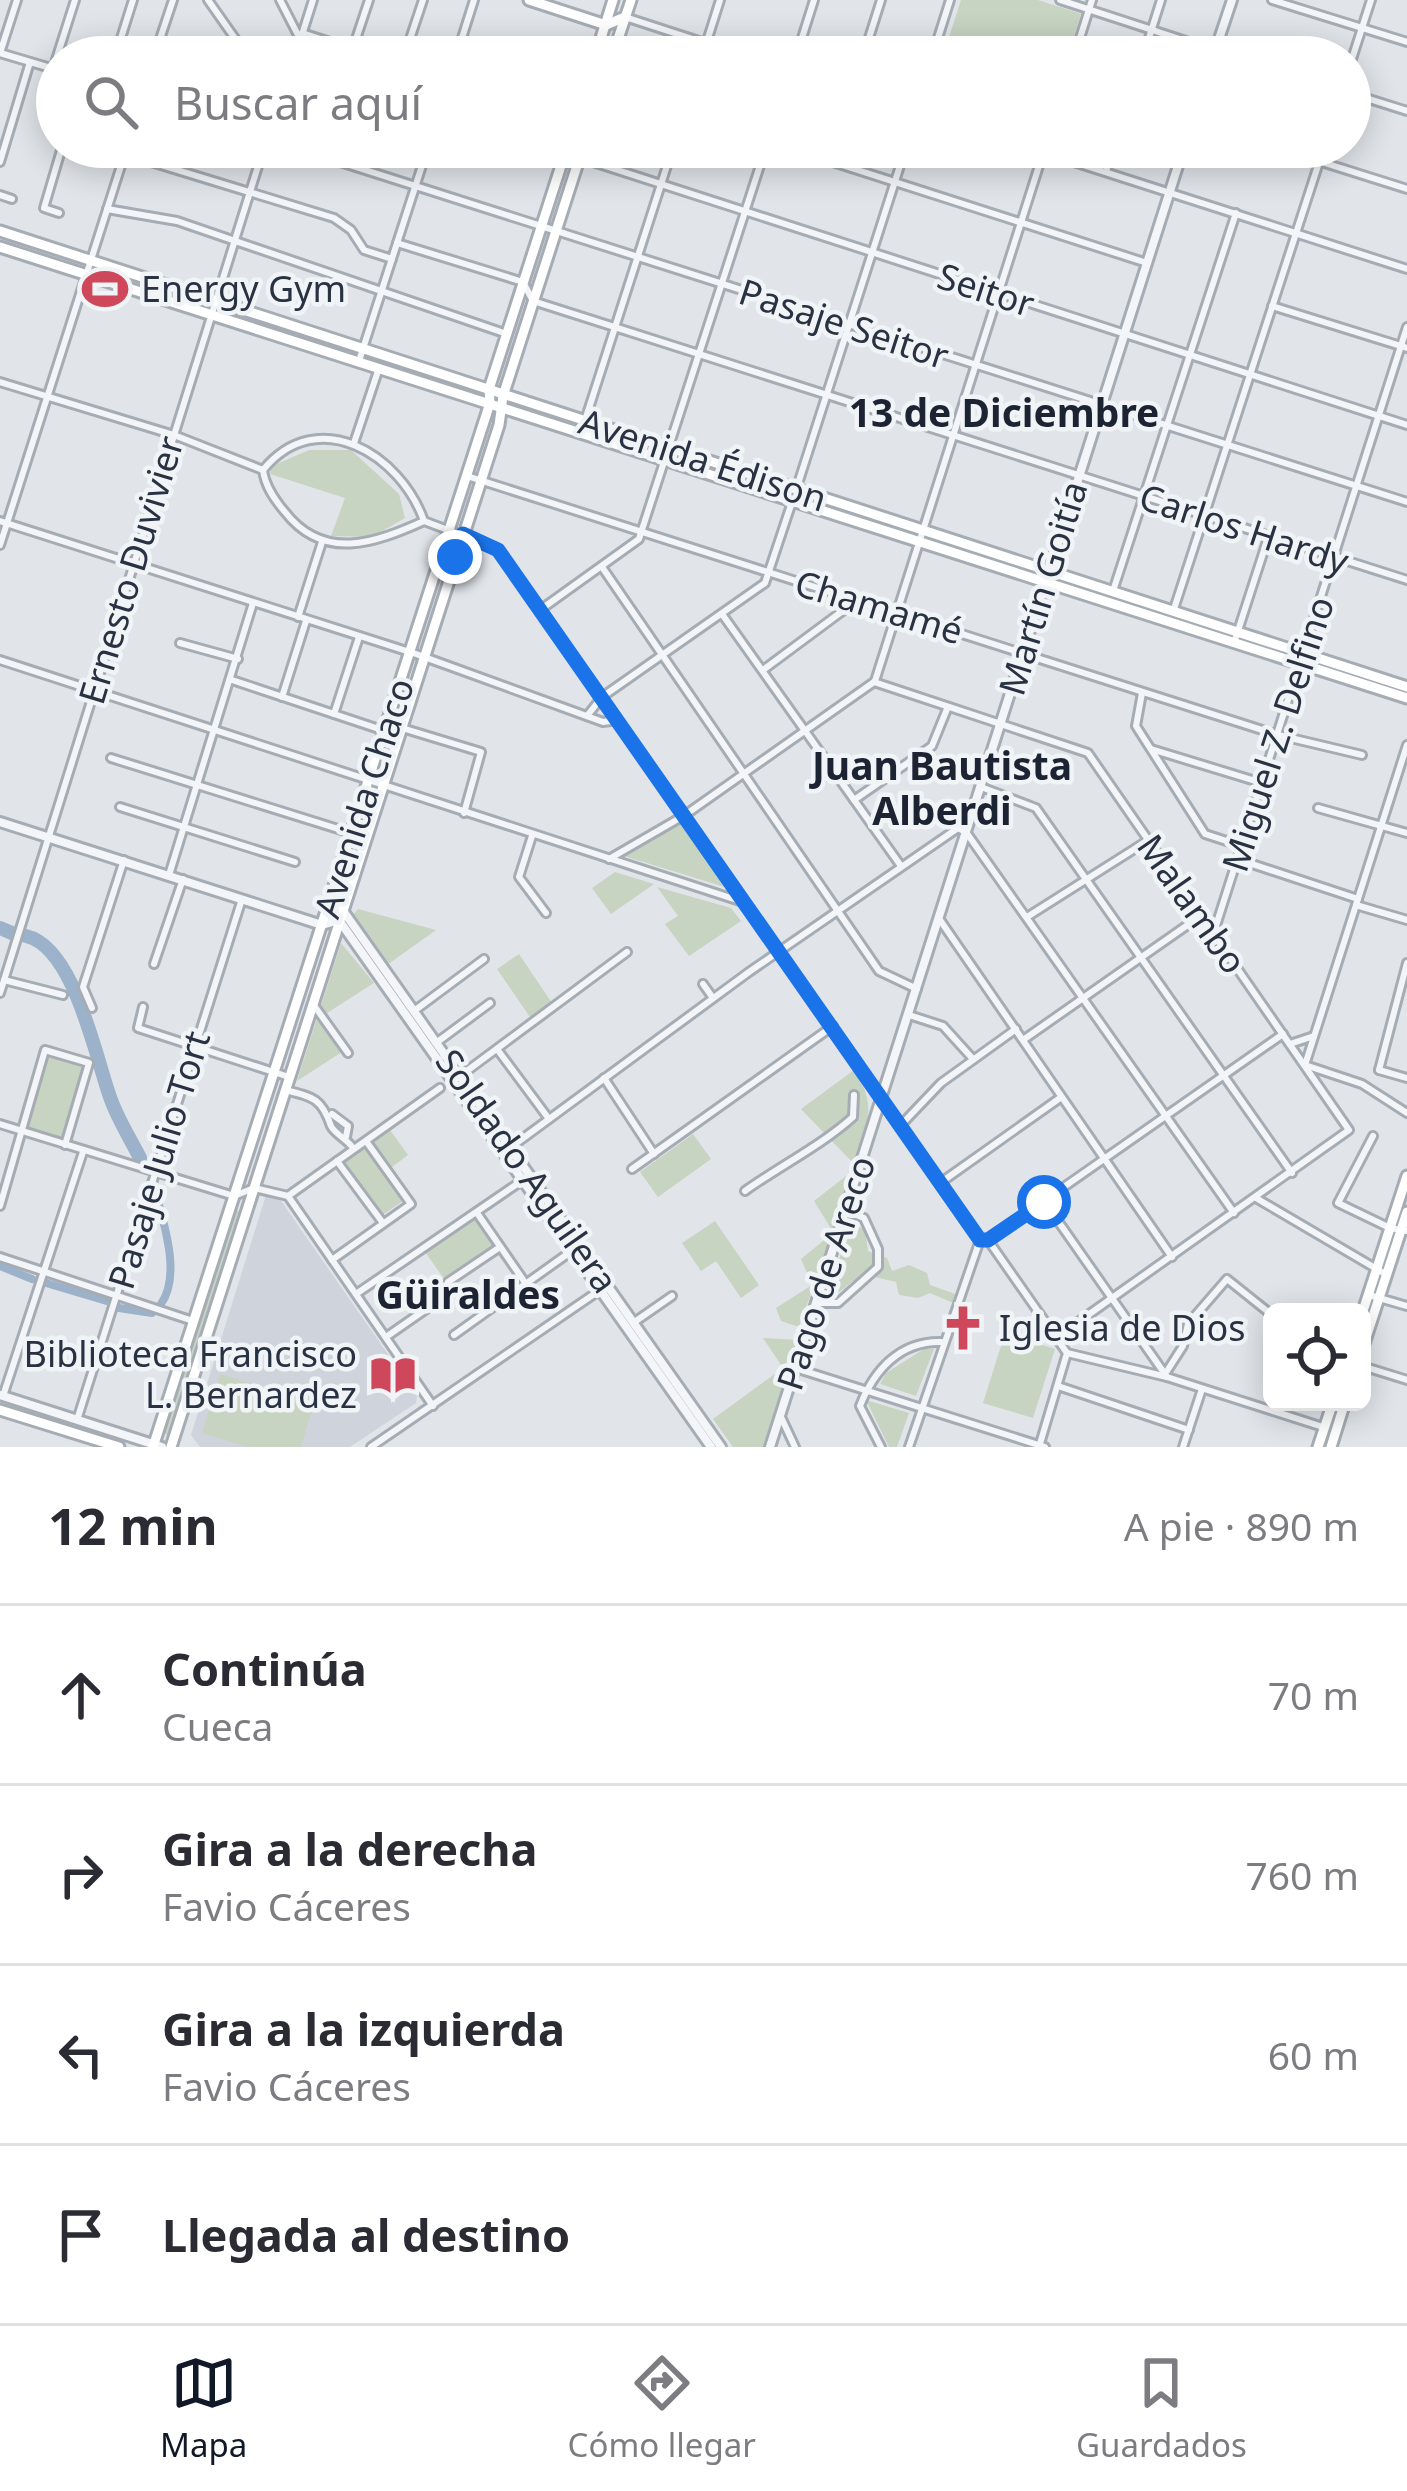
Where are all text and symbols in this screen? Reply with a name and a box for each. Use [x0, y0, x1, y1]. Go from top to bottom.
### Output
search box [36, 36, 1371, 168]
icon: search [78, 69, 144, 135]
text: Buscar aquí [174, 72, 422, 133]
street label: Seitor [931, 251, 1041, 328]
sports icon: Energy Gym [80, 264, 130, 314]
place label: Energy Gym [141, 264, 346, 313]
street label: Pasaje Seitor [733, 267, 955, 380]
district label: 13 de Diciembre [849, 385, 1159, 438]
street label: Avenida Édison [573, 396, 833, 523]
street label: Ernesto Duvivier [67, 430, 195, 710]
street label: Carlos Hardy [1133, 472, 1356, 586]
street label: Martín Goitía [987, 475, 1098, 701]
route end [428, 530, 482, 584]
street label: Chamamé [789, 558, 969, 655]
street label: Miguel Z. Delfino [1210, 590, 1345, 878]
street label: Avenida Chaco [302, 672, 425, 924]
district label: Juan Bautista Alberdi [809, 738, 1072, 836]
street label: Malambo [1126, 824, 1258, 983]
street label: Pasaje Julio Tort [96, 1025, 221, 1295]
street label: Soldado Aguilera [425, 1039, 630, 1302]
street label: Pago de Areco [765, 1149, 886, 1396]
route start [1017, 1175, 1071, 1229]
district label: Güiraldes [376, 1267, 560, 1320]
church icon: Iglesia de Dios [938, 1303, 988, 1353]
place label: Iglesia de Dios [999, 1303, 1245, 1352]
map controls [1263, 1303, 1371, 1411]
button: locate [1263, 1303, 1371, 1411]
place label: Biblioteca Francisco L. Bernardez [24, 1329, 357, 1419]
library icon: Biblioteca Francisco L. Bernardez [368, 1350, 418, 1400]
text: 12 min [48, 1490, 218, 1560]
text: A pie · 890 m [1124, 1499, 1359, 1552]
text: Continúa [162, 1638, 367, 1699]
icon: ahead [48, 1662, 114, 1728]
text: 70 m [1268, 1668, 1359, 1721]
text: Cueca [162, 1699, 273, 1752]
text: Gira a la derecha [162, 1818, 537, 1879]
icon: right [48, 1842, 114, 1908]
text: 760 m [1245, 1848, 1359, 1901]
text: Favio Cáceres [162, 1879, 411, 1932]
text: Gira a la izquierda [162, 1998, 565, 2059]
icon: left [48, 2022, 114, 2088]
text: 60 m [1268, 2028, 1359, 2081]
text: Favio Cáceres [162, 2059, 411, 2112]
icon: arrive [48, 2202, 114, 2268]
text: Llegada al destino [162, 2204, 570, 2265]
tab: Mapa [160, 2350, 247, 2467]
tab: Cómo llegar [568, 2350, 756, 2467]
tab: Guardados [1076, 2350, 1247, 2467]

